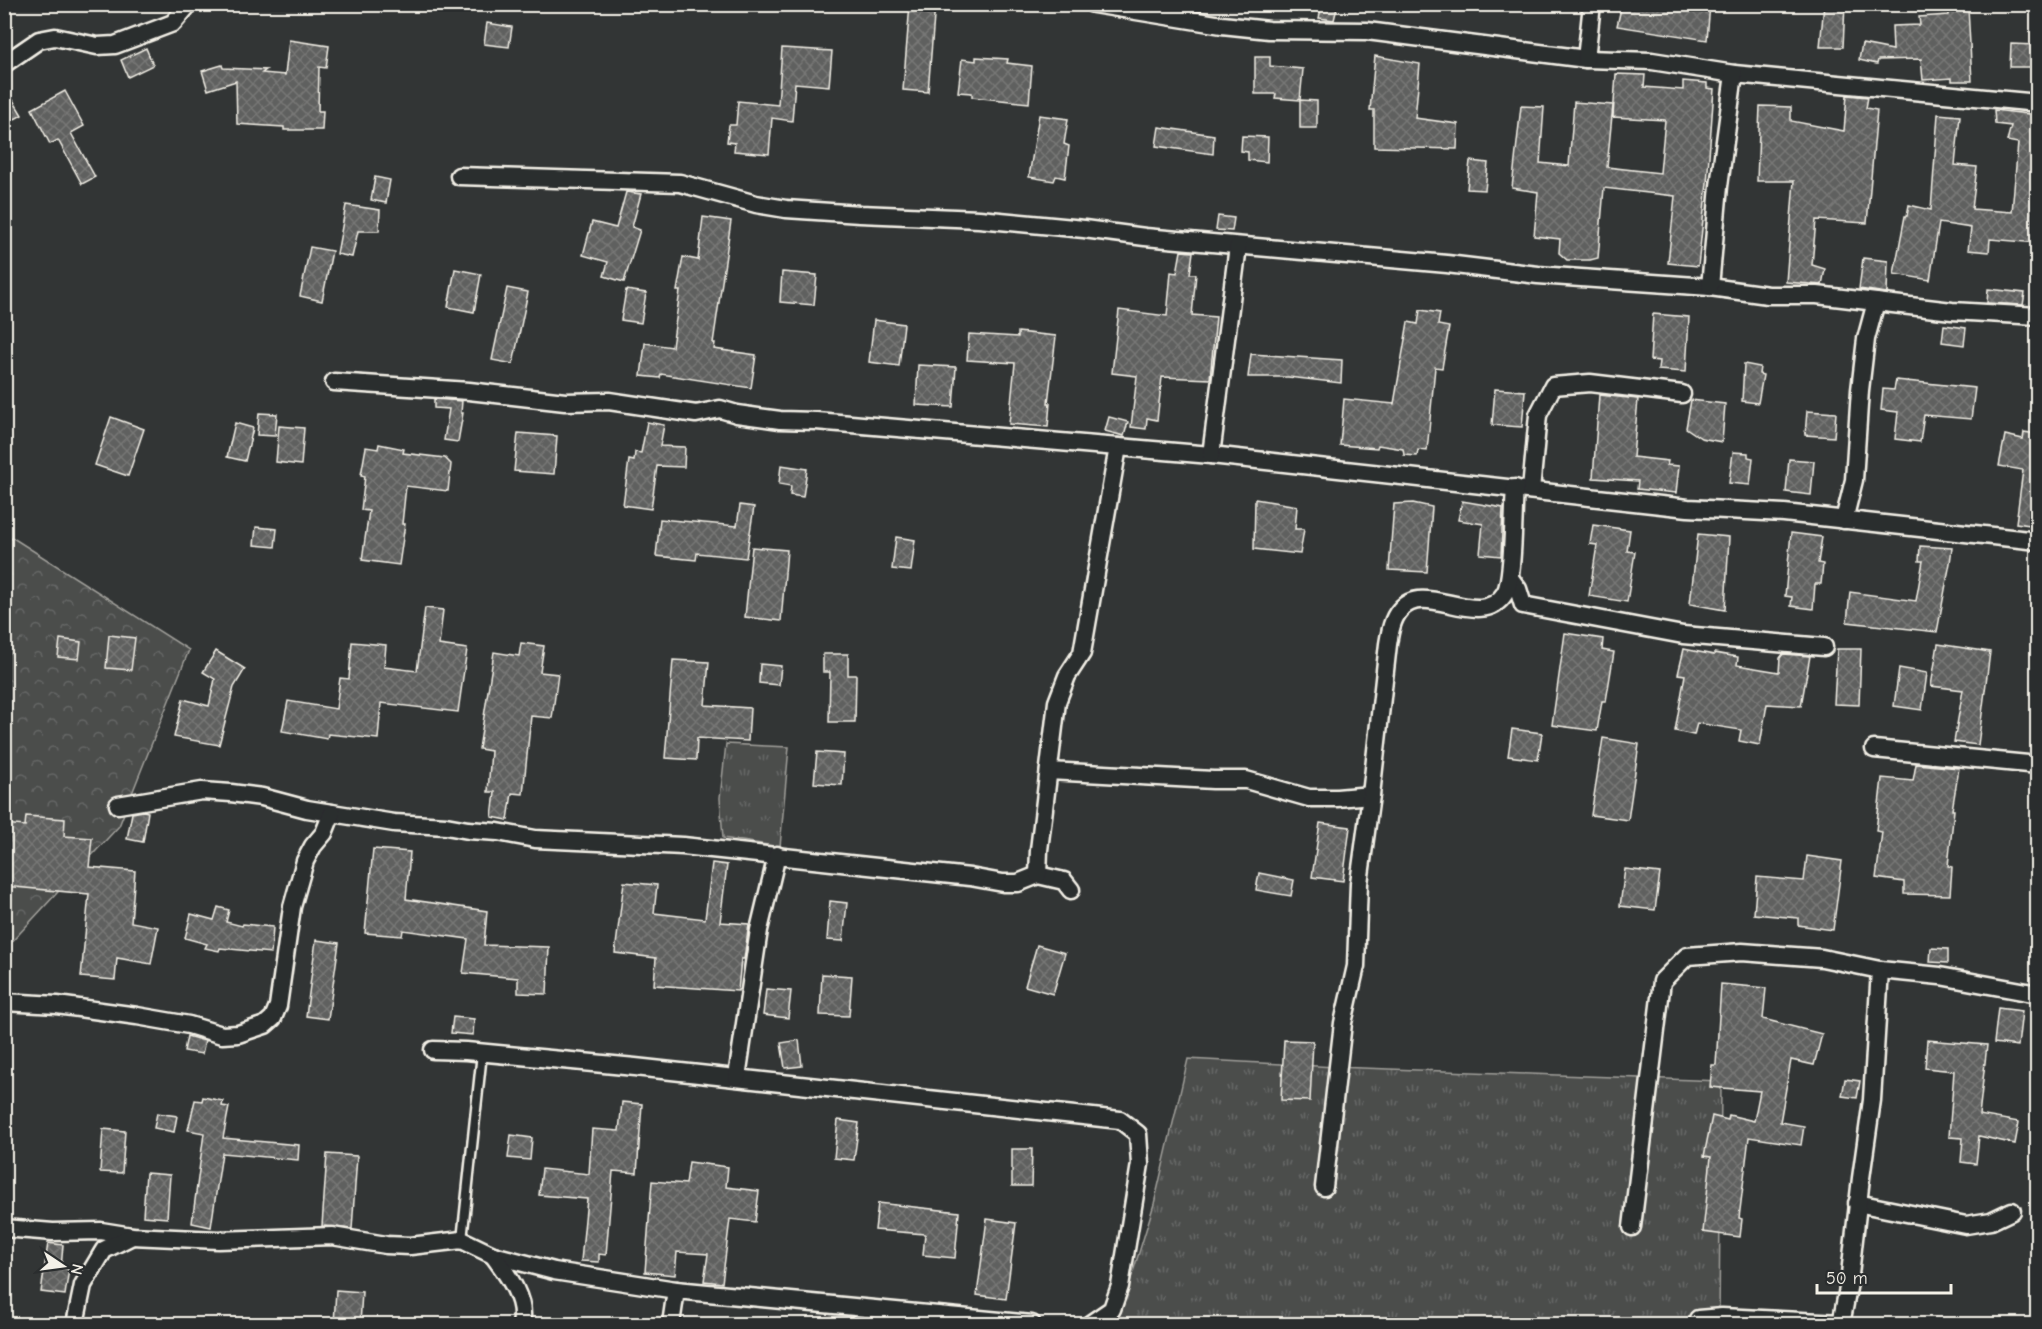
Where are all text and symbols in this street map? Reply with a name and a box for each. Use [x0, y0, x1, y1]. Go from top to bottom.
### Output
north arrow [33, 1236, 93, 1296]
scale bar [1817, 1257, 1950, 1295]
text: N [67, 1262, 87, 1276]
text: 50 m [1826, 1268, 1868, 1289]

